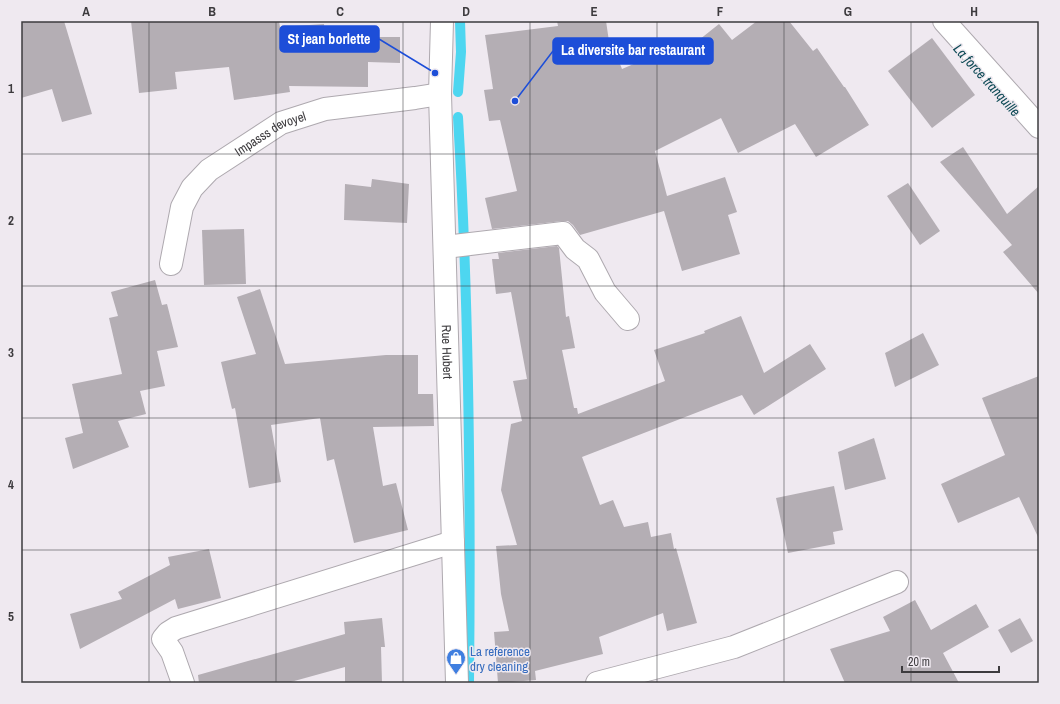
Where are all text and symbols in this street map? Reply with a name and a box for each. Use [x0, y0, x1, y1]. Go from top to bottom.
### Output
text: A [82, 3, 90, 20]
text: B [208, 3, 216, 20]
text: C [336, 3, 344, 20]
text: D [462, 3, 470, 20]
text: E [590, 3, 598, 20]
text: F [717, 3, 724, 20]
text: G [844, 3, 852, 20]
text: H [970, 3, 978, 20]
callout: St jean borlette [280, 26, 379, 52]
text: St jean borlette [288, 30, 370, 48]
callout: La diversite bar restaurant [553, 38, 713, 64]
water label: La force tranquille [950, 40, 1024, 120]
text: La diversite bar restaurant [561, 41, 705, 59]
text: 1 [8, 80, 14, 97]
street label: Impasss devoyel [231, 108, 308, 160]
text: 2 [8, 212, 14, 229]
street label: Rue Hubert [438, 324, 456, 379]
text: 3 [8, 344, 14, 361]
text: 4 [8, 476, 14, 493]
text: 5 [8, 608, 14, 625]
place label: La reference dry cleaning [470, 643, 530, 675]
shop icon: La reference dry cleaning [445, 647, 467, 675]
scale bar [902, 648, 999, 674]
text: 20 m [908, 654, 930, 670]

